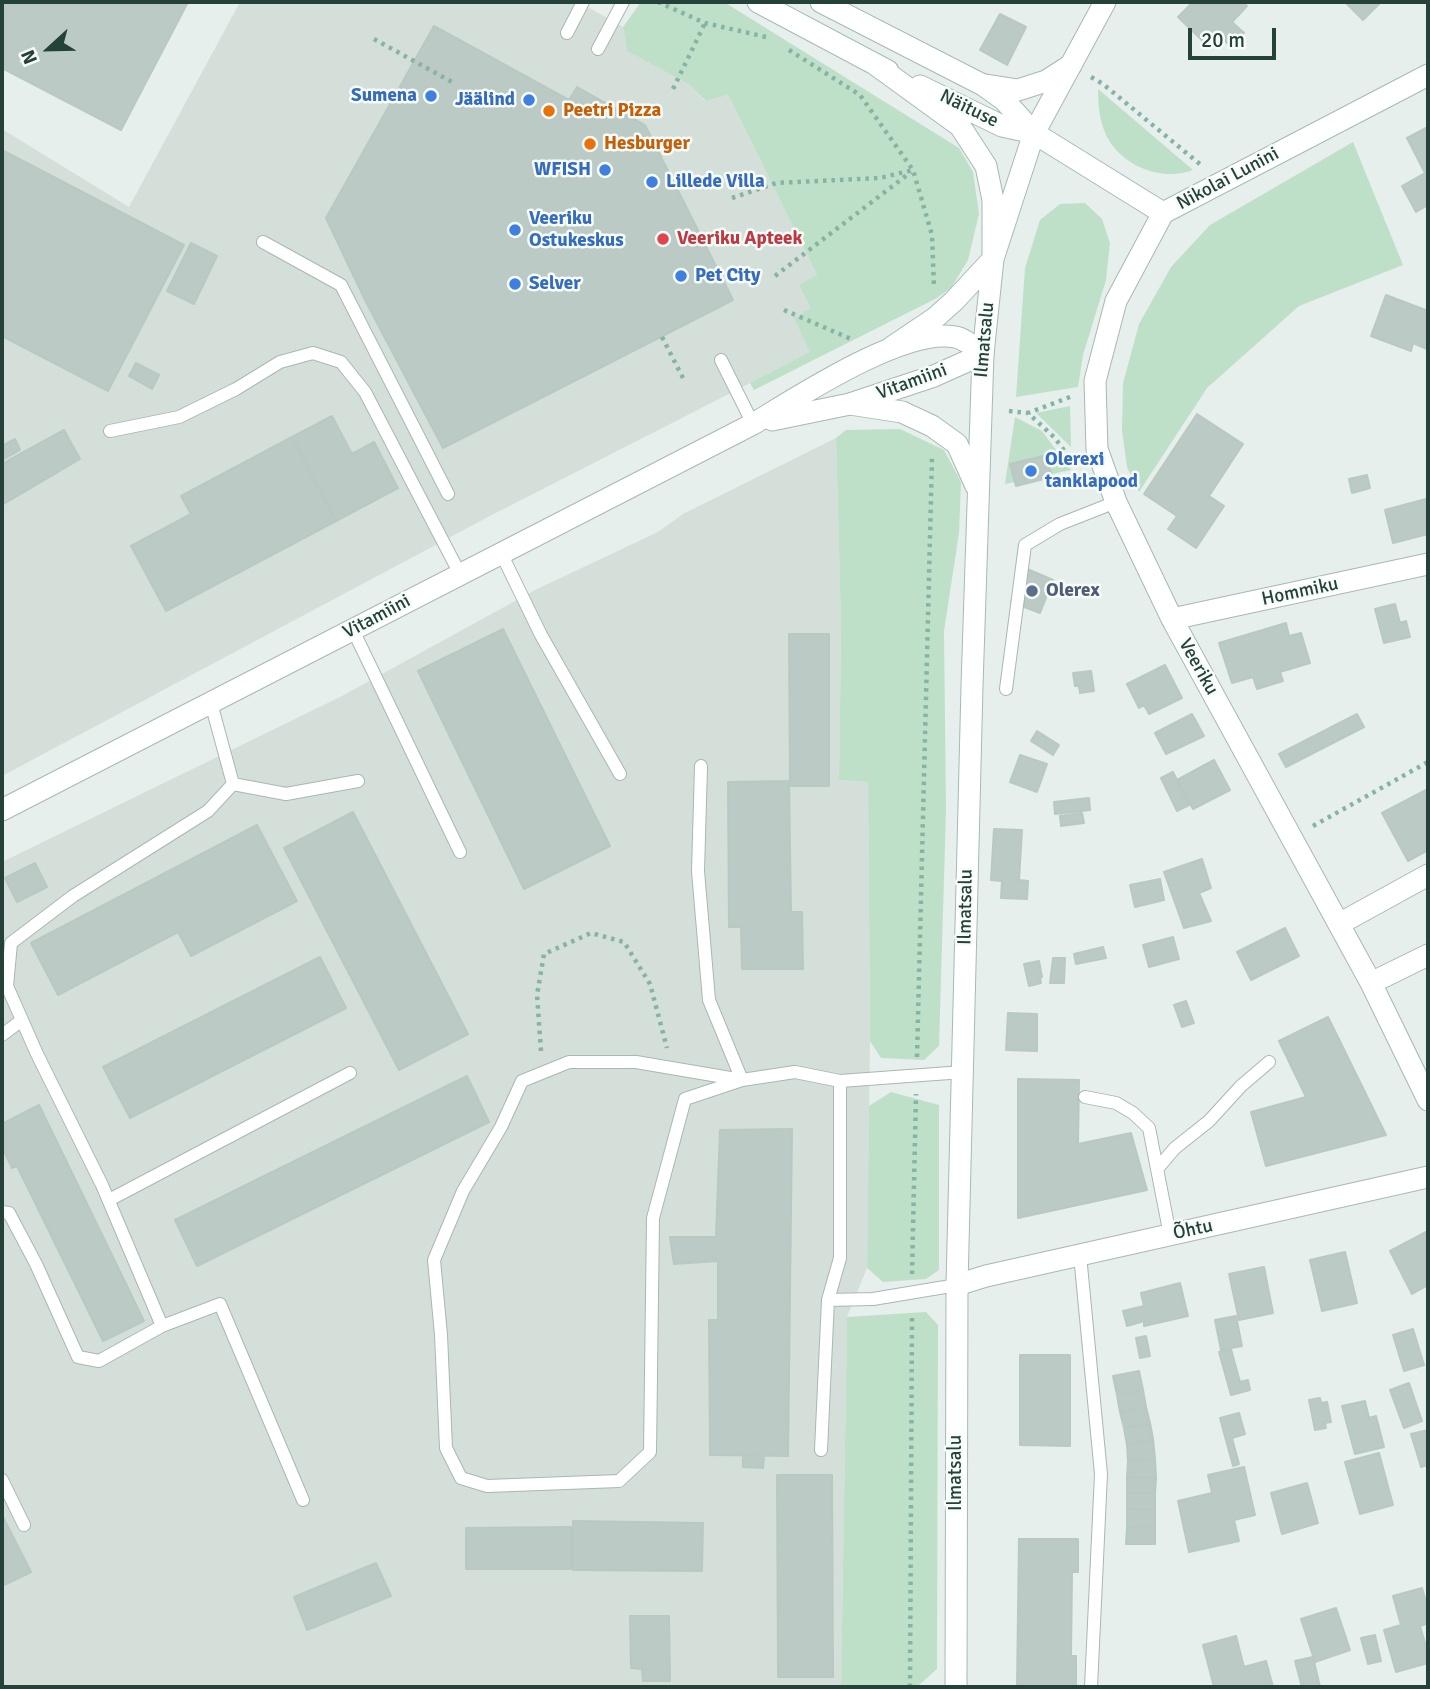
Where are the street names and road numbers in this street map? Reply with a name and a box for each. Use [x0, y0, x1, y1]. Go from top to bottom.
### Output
street label: Näituse [936, 85, 1002, 133]
street label: Nikolai Lunini [1173, 143, 1283, 215]
street label: Ilmatsalu [970, 301, 1000, 379]
street label: Vitamiini [874, 359, 950, 405]
street label: Hommiku [1260, 573, 1340, 611]
street label: Vitamiini [339, 590, 415, 644]
street label: Veeriku [1173, 635, 1223, 699]
street label: Ilmatsalu [954, 869, 978, 945]
street label: Õhtu [1171, 1215, 1215, 1245]
street label: Ilmatsalu [945, 1435, 967, 1511]

